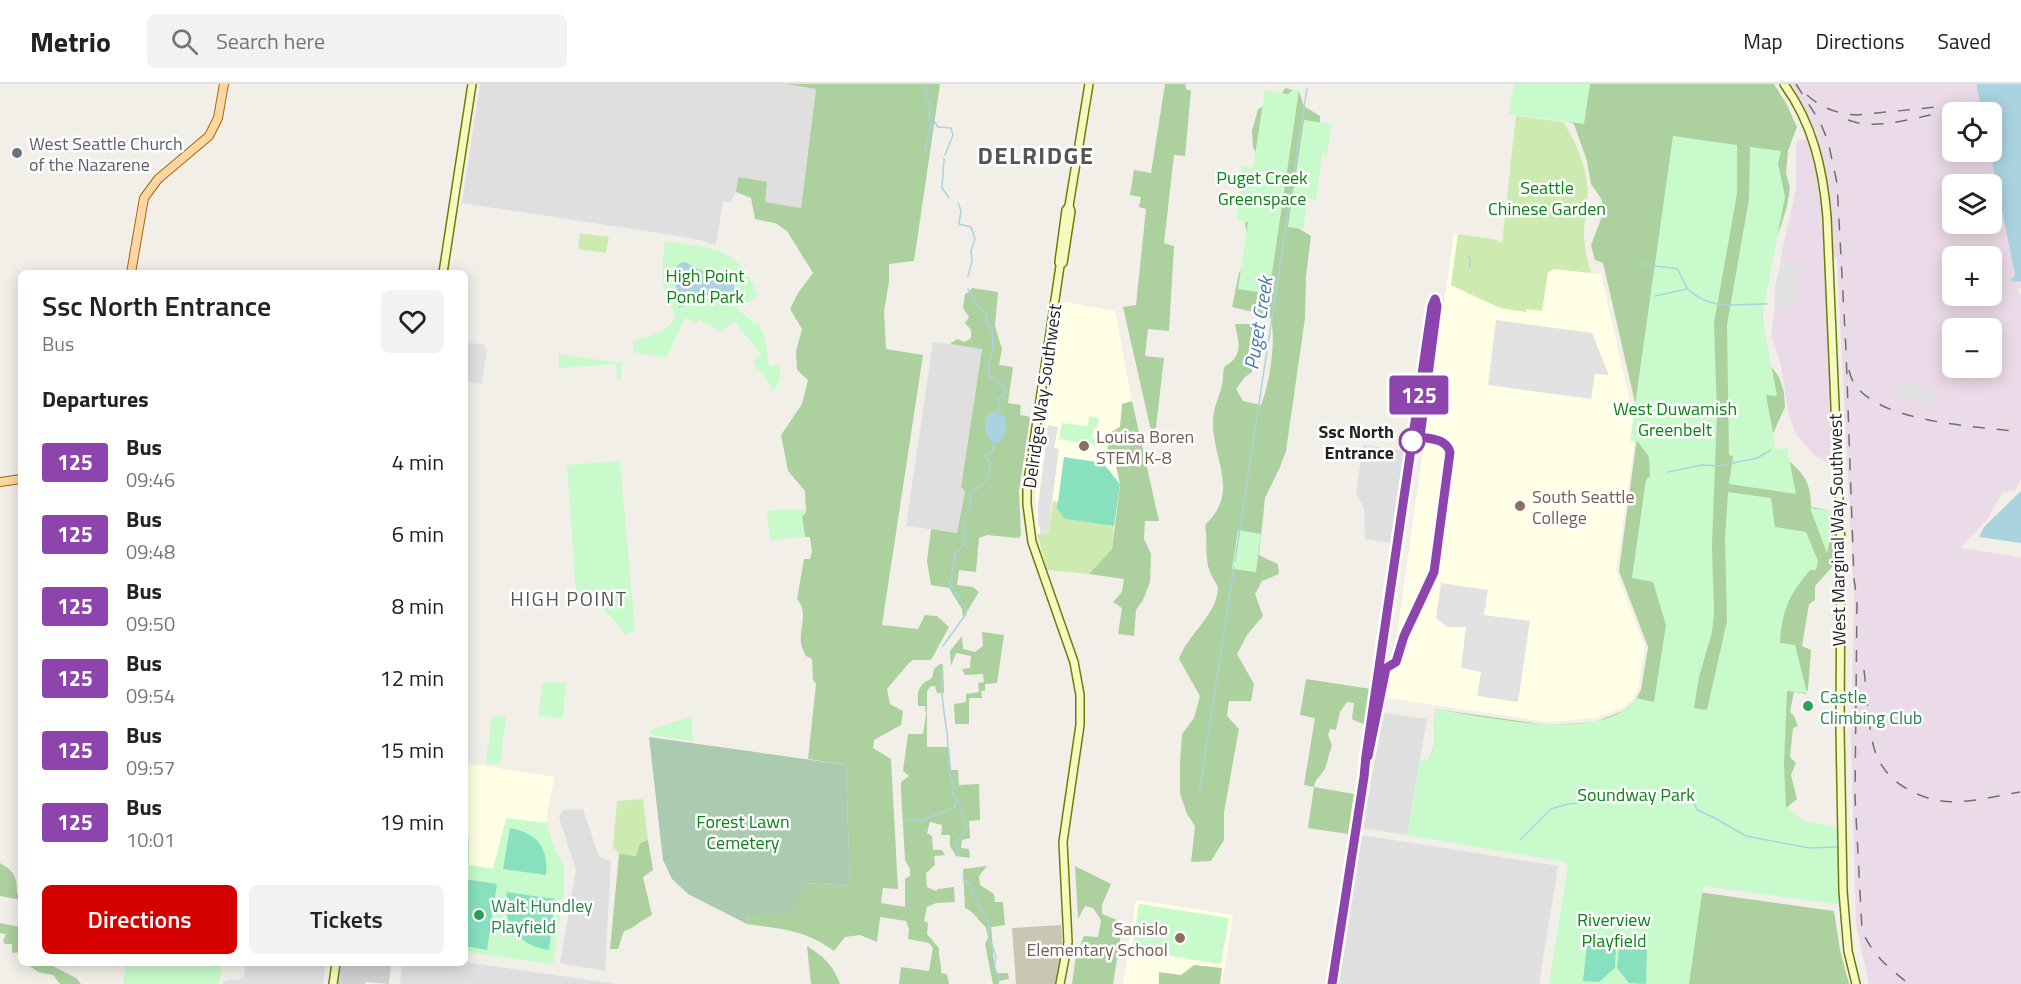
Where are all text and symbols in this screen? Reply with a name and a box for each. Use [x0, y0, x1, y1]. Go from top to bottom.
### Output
search box [147, 14, 567, 68]
text: Metrio [30, 20, 111, 63]
text: Search here [216, 24, 325, 58]
icon: search [168, 25, 201, 58]
text: Map [1743, 25, 1783, 57]
text: Directions [1816, 25, 1905, 57]
text: Saved [1938, 25, 1991, 57]
map controls [1942, 102, 2002, 378]
button: locate [1942, 102, 2002, 162]
place label: West Seattle Church of the Nazarene [29, 130, 183, 178]
district label: DELRIDGE [978, 137, 1094, 173]
marker: West Seattle Church of the Nazarene [10, 146, 24, 160]
park label: Puget Creek Greenspace [1216, 164, 1308, 212]
park label: Seattle Chinese Garden [1488, 174, 1606, 222]
button: layers [1942, 174, 2002, 234]
button: + [1942, 246, 2002, 306]
park label: High Point Pond Park [666, 262, 745, 310]
water label: Puget Creek [1235, 272, 1281, 372]
text: Ssc North Entrance [42, 284, 271, 327]
button: heart [381, 290, 444, 353]
street label: Delridge Way Southwest [1016, 301, 1068, 490]
button: − [1942, 318, 2002, 378]
text: Bus [42, 328, 74, 359]
line badge: 125 [1384, 376, 1454, 414]
text: 125 [1401, 379, 1437, 411]
text: Departures [42, 382, 149, 416]
park label: West Duwamish Greenbelt [1613, 395, 1737, 443]
street label: West Marginal Way Southwest [1821, 413, 1853, 647]
place label: Ssc North Entrance [1319, 418, 1394, 466]
place label: Louisa Boren STEM K-8 [1096, 423, 1194, 471]
marker: Ssc North Entrance [1399, 428, 1425, 454]
text: Bus [126, 430, 162, 464]
marker: Louisa Boren STEM K-8 [1077, 439, 1091, 453]
text: 4 min [392, 445, 444, 479]
text: 125 [57, 446, 93, 478]
text: 09:46 [126, 464, 175, 495]
place label: South Seattle College [1532, 483, 1635, 531]
marker: South Seattle College [1513, 499, 1527, 513]
text: Bus [126, 502, 162, 536]
text: 6 min [392, 517, 444, 551]
text: 125 [57, 518, 93, 550]
text: 09:48 [126, 536, 175, 567]
text: Bus [126, 574, 162, 608]
district label: HIGH POINT [510, 583, 628, 614]
text: 8 min [392, 589, 444, 623]
text: 125 [57, 590, 93, 622]
text: 09:50 [126, 608, 175, 639]
text: Bus [126, 646, 162, 680]
text: 12 min [379, 661, 444, 695]
text: 125 [57, 662, 93, 694]
text: 09:54 [126, 680, 175, 711]
place label: Castle Climbing Club [1820, 683, 1922, 731]
marker: Castle Climbing Club [1801, 699, 1815, 713]
text: Bus [126, 718, 162, 752]
text: 15 min [379, 733, 444, 767]
text: 125 [57, 734, 93, 766]
text: 09:57 [126, 752, 175, 783]
park label: Soundway Park [1577, 781, 1695, 808]
text: Bus [126, 790, 162, 824]
text: 19 min [379, 805, 444, 839]
text: 125 [57, 806, 93, 838]
park label: Forest Lawn Cemetery [696, 808, 790, 856]
text: 10:01 [126, 824, 175, 855]
button: Directions [42, 885, 237, 954]
button: Tickets [249, 885, 444, 954]
place label: Walt Hundley Playfield [491, 892, 593, 940]
park label: Riverview Playfield [1577, 906, 1651, 954]
marker: Walt Hundley Playfield [472, 908, 486, 922]
place label: Sanislo Elementary School [1026, 915, 1168, 963]
marker: Sanislo Elementary School [1173, 931, 1187, 945]

